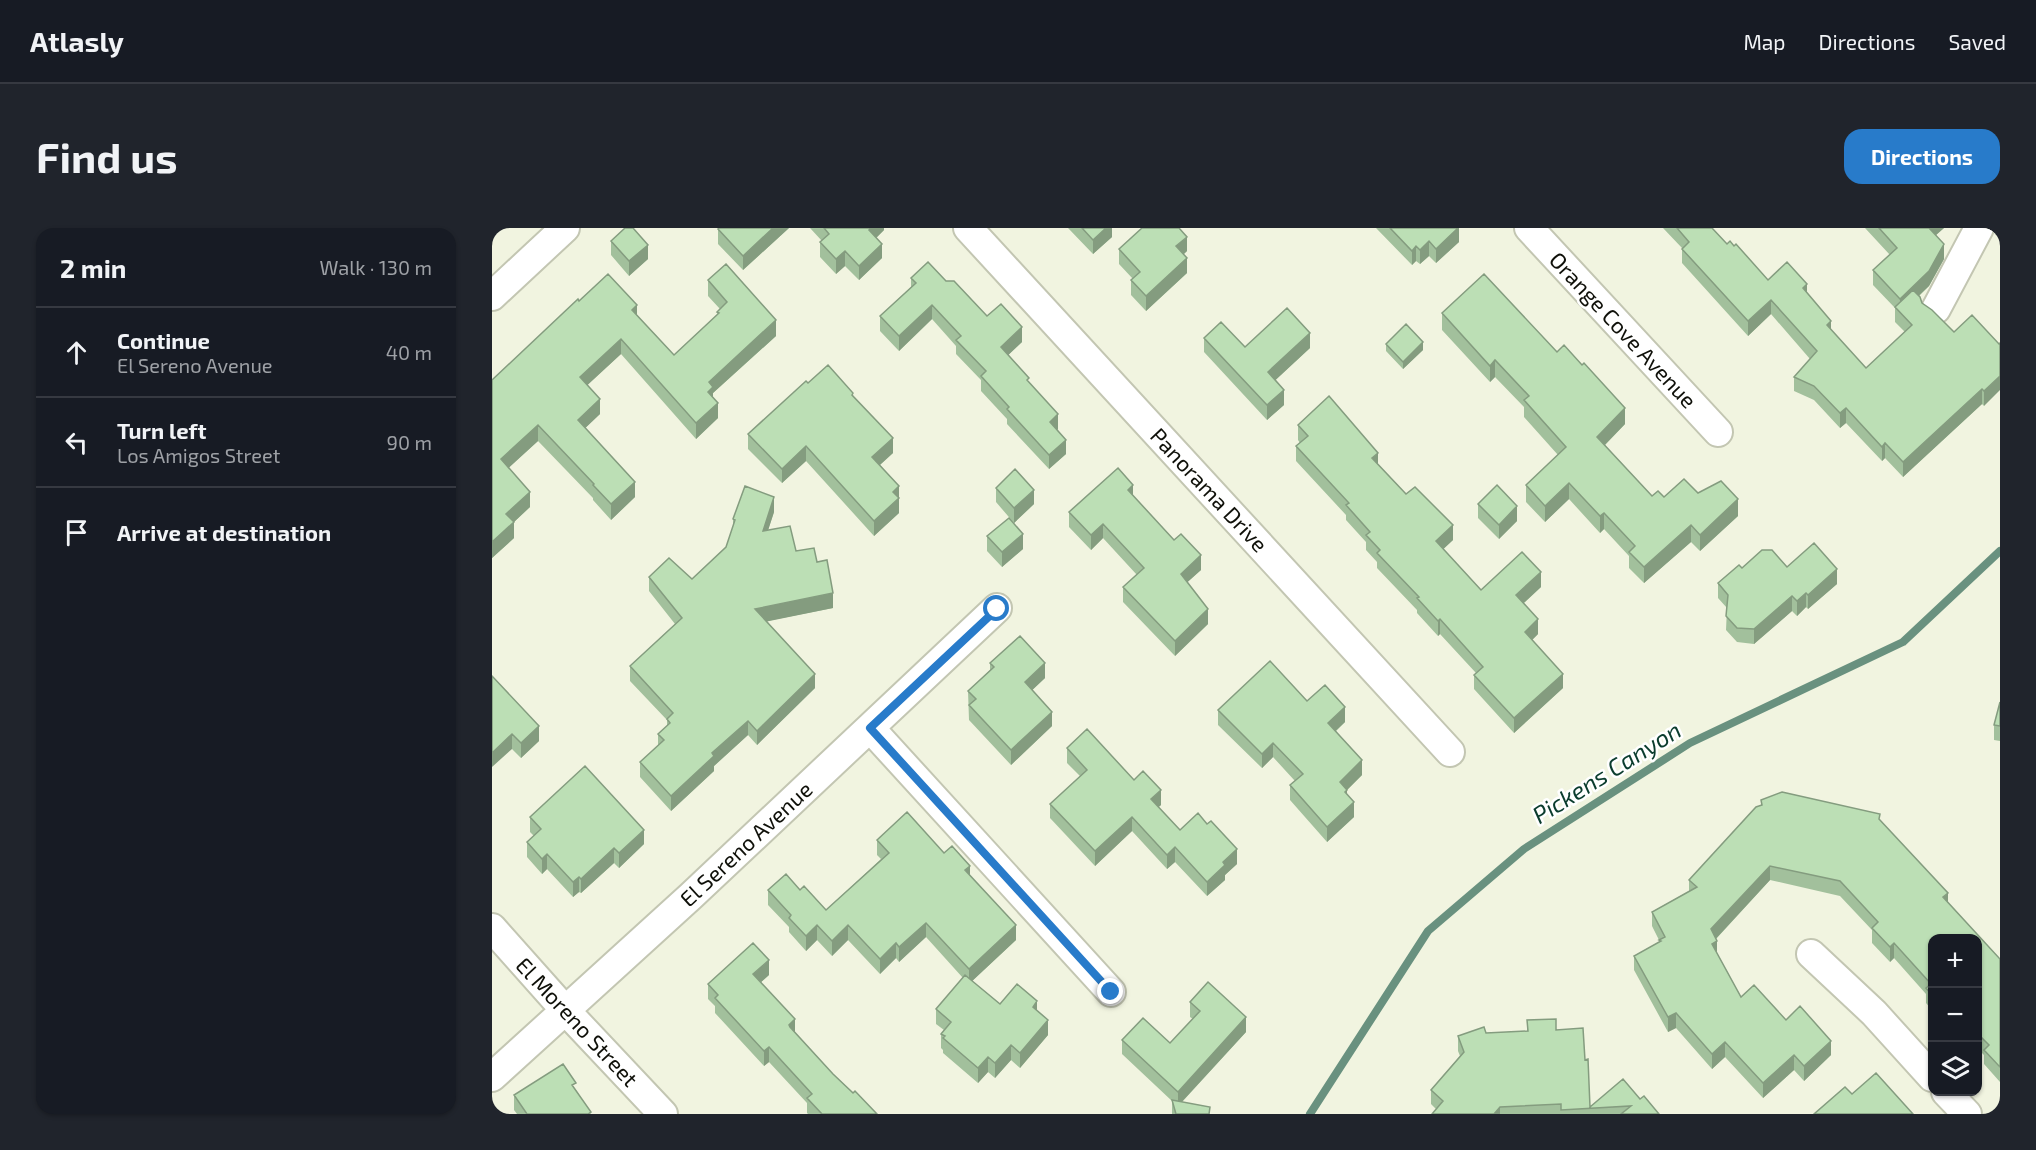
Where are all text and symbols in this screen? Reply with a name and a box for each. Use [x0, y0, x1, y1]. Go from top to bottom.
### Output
text: Atlasly [30, 24, 124, 58]
text: Map [1743, 29, 1786, 54]
text: Directions [1819, 29, 1915, 54]
text: Saved [1948, 29, 2006, 54]
button: Directions [1844, 129, 2000, 184]
text: Find us [36, 131, 178, 181]
street label: Orange Cove Avenue [1545, 246, 1703, 413]
text: 2 min [60, 252, 126, 283]
text: Walk · 130 m [320, 255, 432, 279]
text: Continue [117, 327, 210, 353]
icon: ahead [60, 336, 93, 369]
text: 40 m [386, 340, 432, 364]
text: El Sereno Avenue [117, 353, 273, 377]
text: Turn left [117, 417, 206, 443]
street label: Panorama Drive [1146, 422, 1274, 557]
icon: left [60, 426, 93, 459]
text: 90 m [387, 430, 432, 454]
text: Los Amigos Street [117, 443, 280, 467]
icon: arrive [60, 516, 93, 549]
text: Arrive at destination [117, 519, 331, 545]
route start [983, 595, 1009, 621]
water label: Pickens Canyon [1527, 714, 1686, 829]
street label: El Sereno Avenue [674, 775, 817, 911]
map controls [1928, 934, 1982, 1096]
button: + [1928, 934, 1982, 988]
street label: El Moreno Street [511, 951, 644, 1091]
route end [1097, 978, 1123, 1004]
button: − [1928, 988, 1982, 1042]
button: layers [1928, 1042, 1982, 1096]

